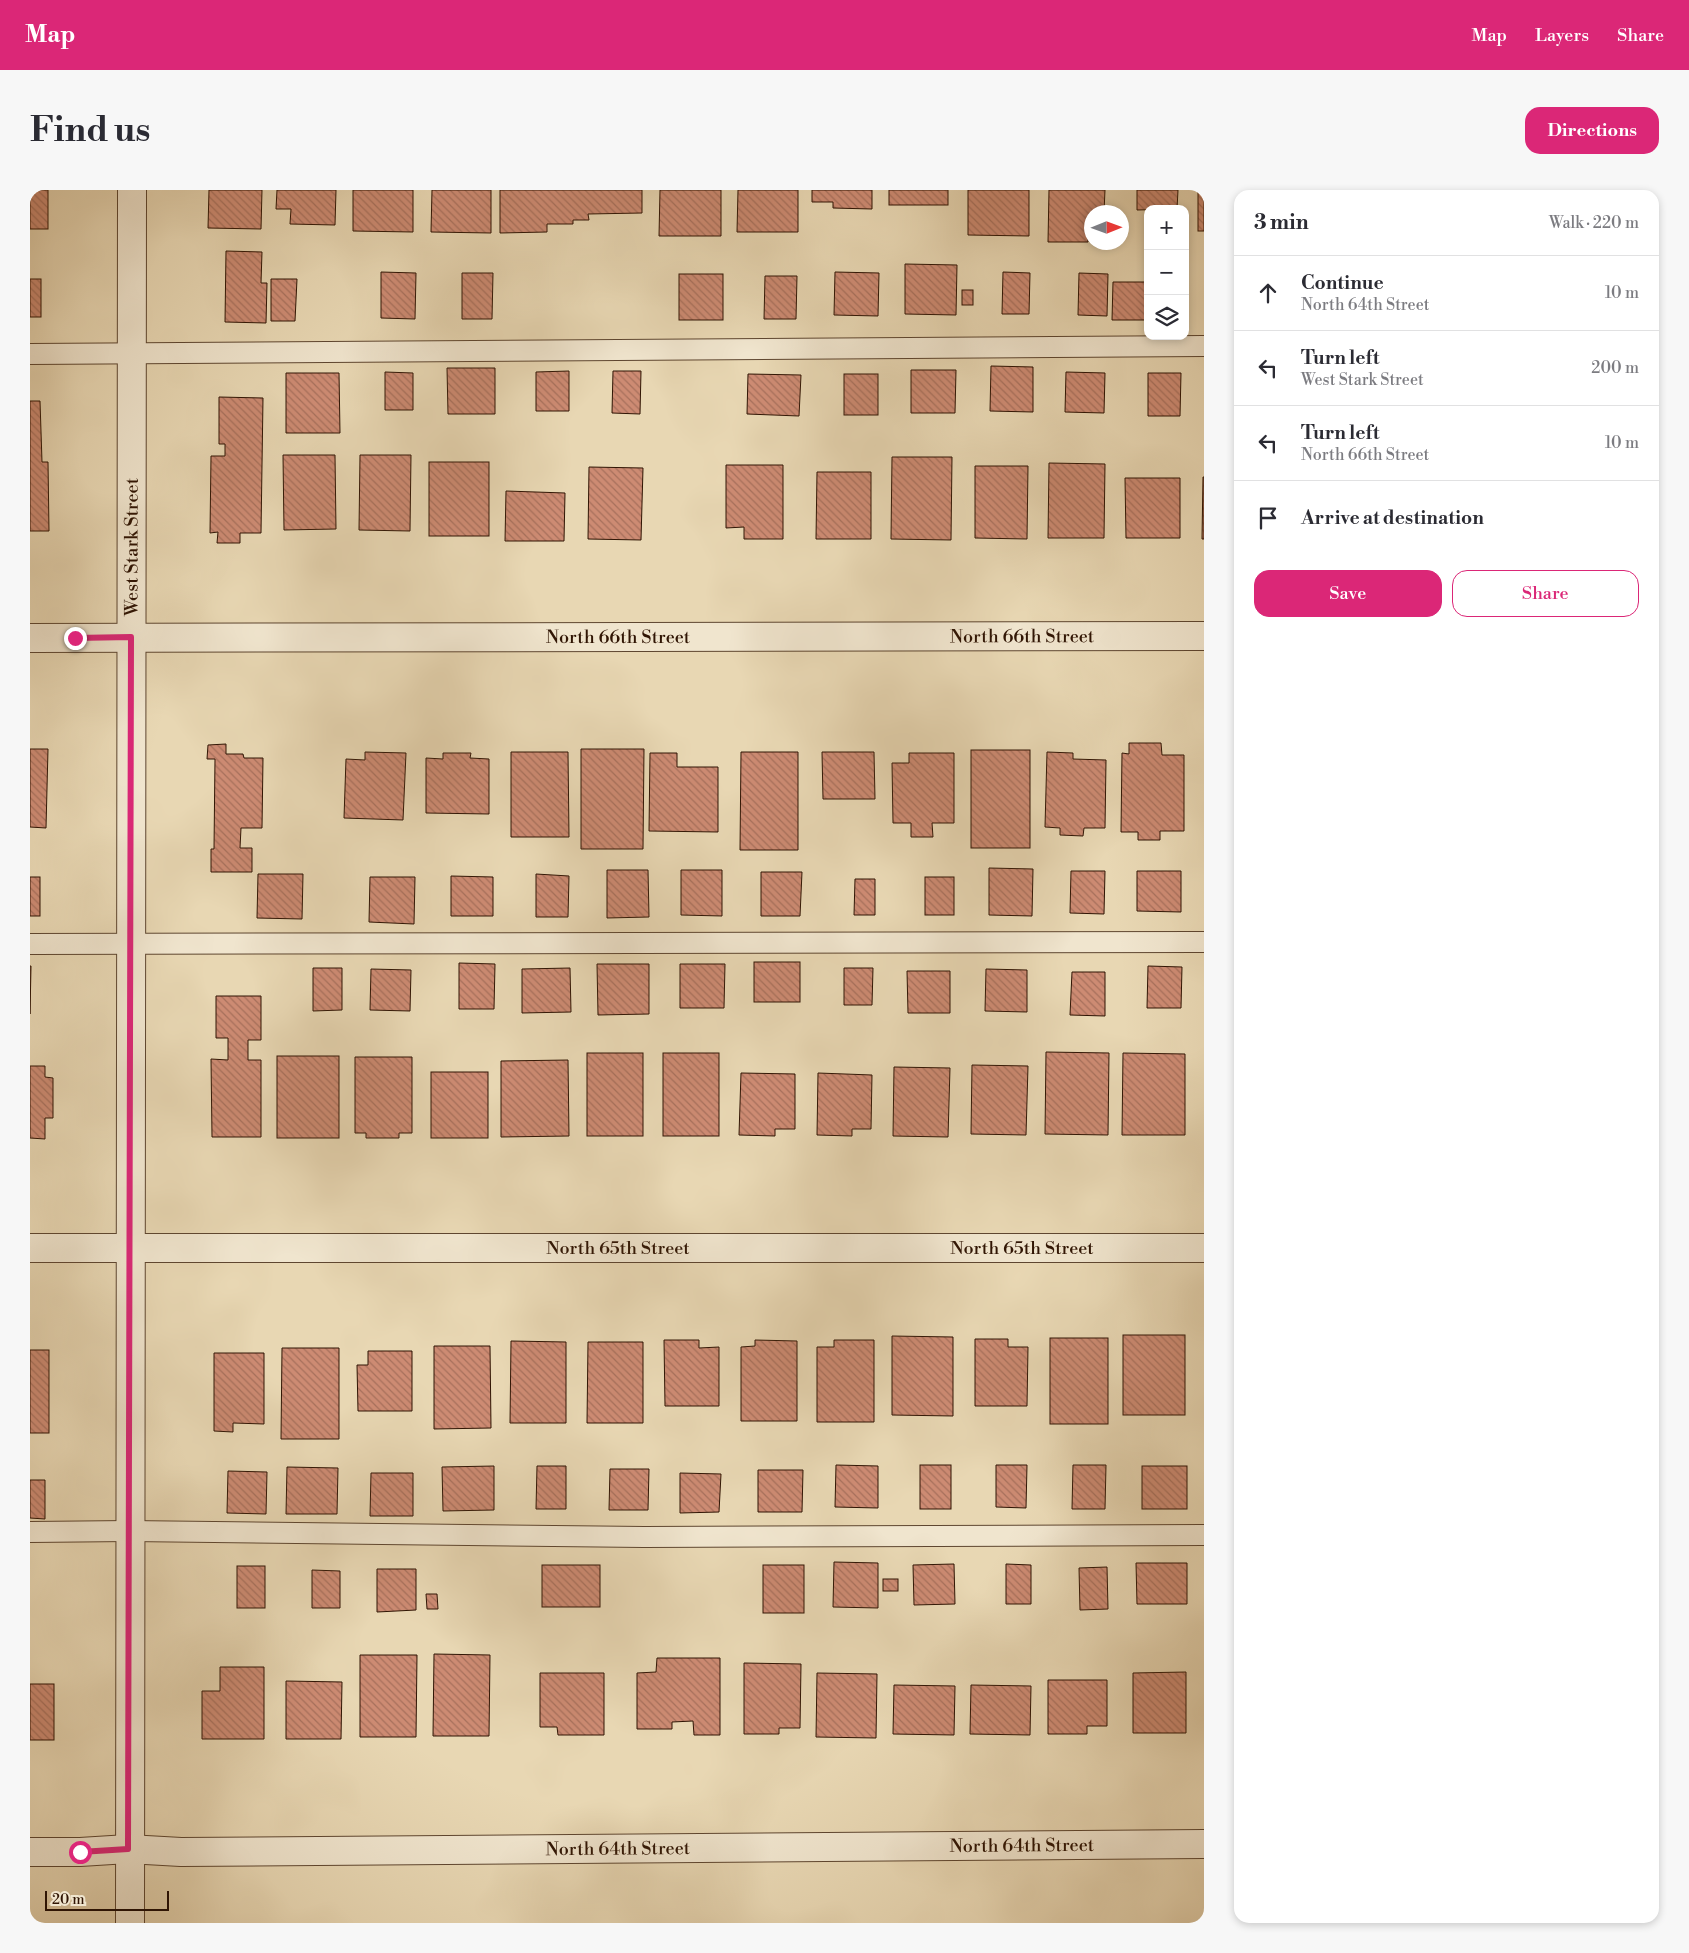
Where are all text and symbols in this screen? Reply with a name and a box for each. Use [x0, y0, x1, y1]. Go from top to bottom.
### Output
text: Map [25, 20, 75, 50]
text: Map [1472, 24, 1507, 47]
text: Layers [1535, 24, 1589, 47]
text: Share [1617, 24, 1664, 47]
button: Directions [1525, 107, 1659, 154]
text: Find us [30, 109, 150, 152]
north arrow [1084, 205, 1129, 250]
map controls [1144, 205, 1189, 340]
button: + [1144, 205, 1189, 250]
text: 3 min [1254, 210, 1309, 236]
text: Walk · 220 m [1549, 213, 1639, 233]
button: − [1144, 250, 1189, 295]
text: Continue [1301, 271, 1384, 295]
icon: ahead [1254, 279, 1282, 307]
text: 10 m [1605, 283, 1639, 303]
button: layers [1144, 295, 1189, 340]
text: North 64th Street [1301, 295, 1429, 315]
text: Turn left [1301, 346, 1380, 370]
icon: left [1254, 354, 1282, 382]
text: 200 m [1591, 358, 1639, 378]
text: West Stark Street [1301, 370, 1424, 390]
text: Turn left [1301, 421, 1380, 445]
icon: left [1254, 429, 1282, 457]
text: 10 m [1605, 433, 1639, 453]
text: North 66th Street [1301, 445, 1429, 465]
street label: West Stark Street [120, 477, 143, 617]
icon: arrive [1254, 504, 1282, 532]
text: Arrive at destination [1301, 506, 1484, 530]
button: Save [1254, 570, 1442, 617]
button: Share [1452, 570, 1639, 617]
street label: North 66th Street [546, 625, 691, 649]
street label: North 66th Street [950, 625, 1095, 648]
route end [64, 627, 87, 650]
street label: North 65th Street [546, 1237, 690, 1260]
street label: North 65th Street [950, 1237, 1094, 1260]
street label: North 64th Street [949, 1833, 1095, 1857]
street label: North 64th Street [545, 1837, 691, 1861]
route start [69, 1841, 92, 1864]
scale bar [45, 1888, 169, 1911]
text: 20 m [52, 1891, 84, 1909]

